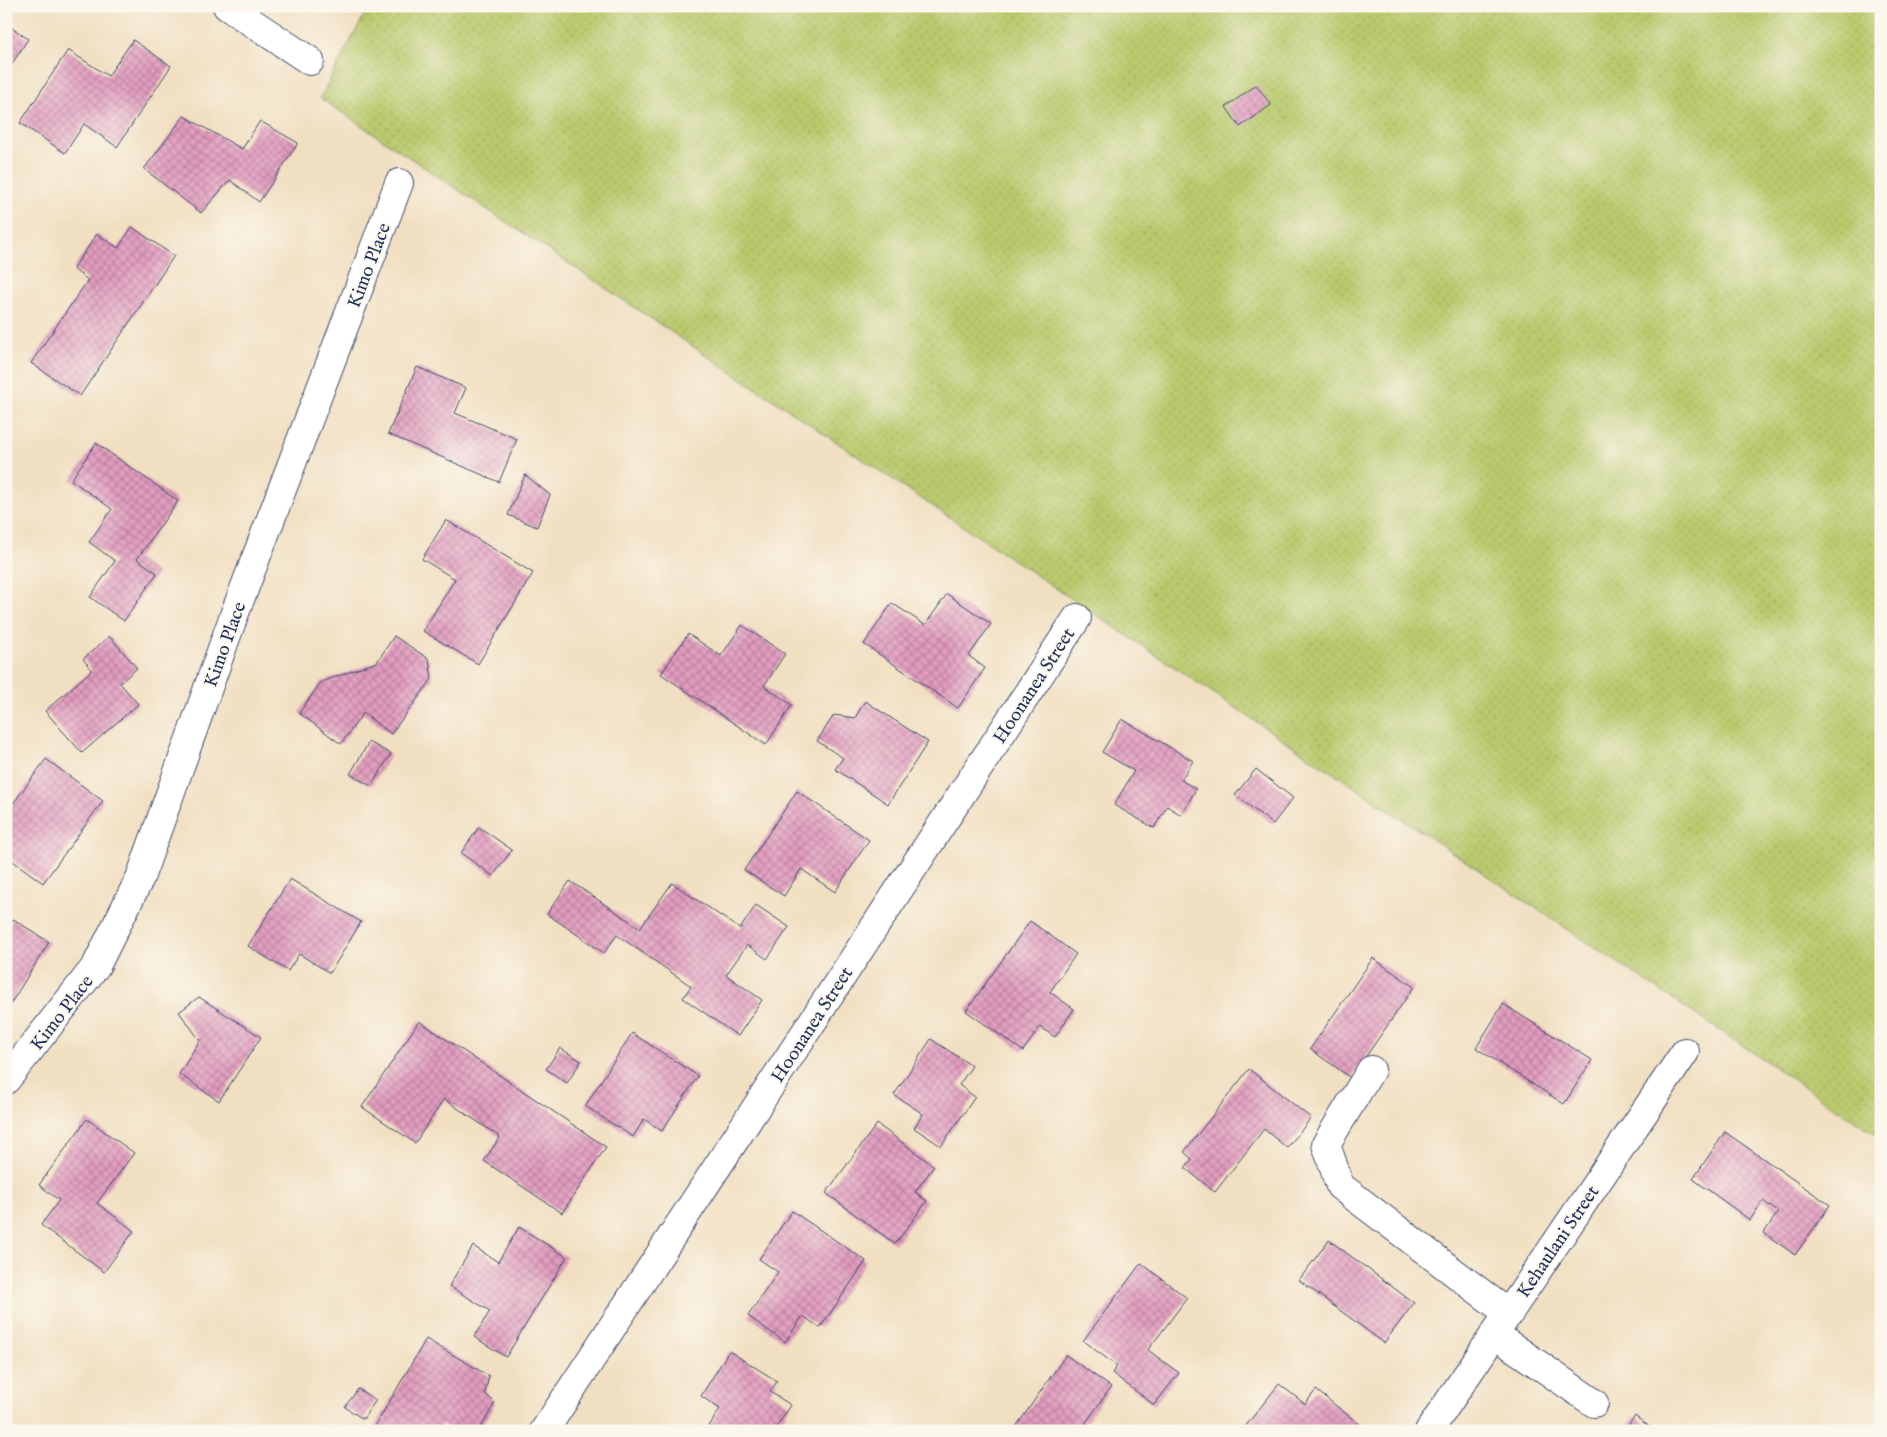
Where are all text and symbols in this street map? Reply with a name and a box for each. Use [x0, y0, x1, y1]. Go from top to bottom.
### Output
street label: Kimo Place [343, 220, 397, 312]
street label: Kimo Place [199, 598, 252, 691]
street label: Hoonanea Street [988, 623, 1081, 748]
street label: Hoonanea Street [766, 962, 859, 1087]
street label: Kimo Place [26, 971, 100, 1056]
street label: Kehaulani Street [1512, 1181, 1605, 1303]

